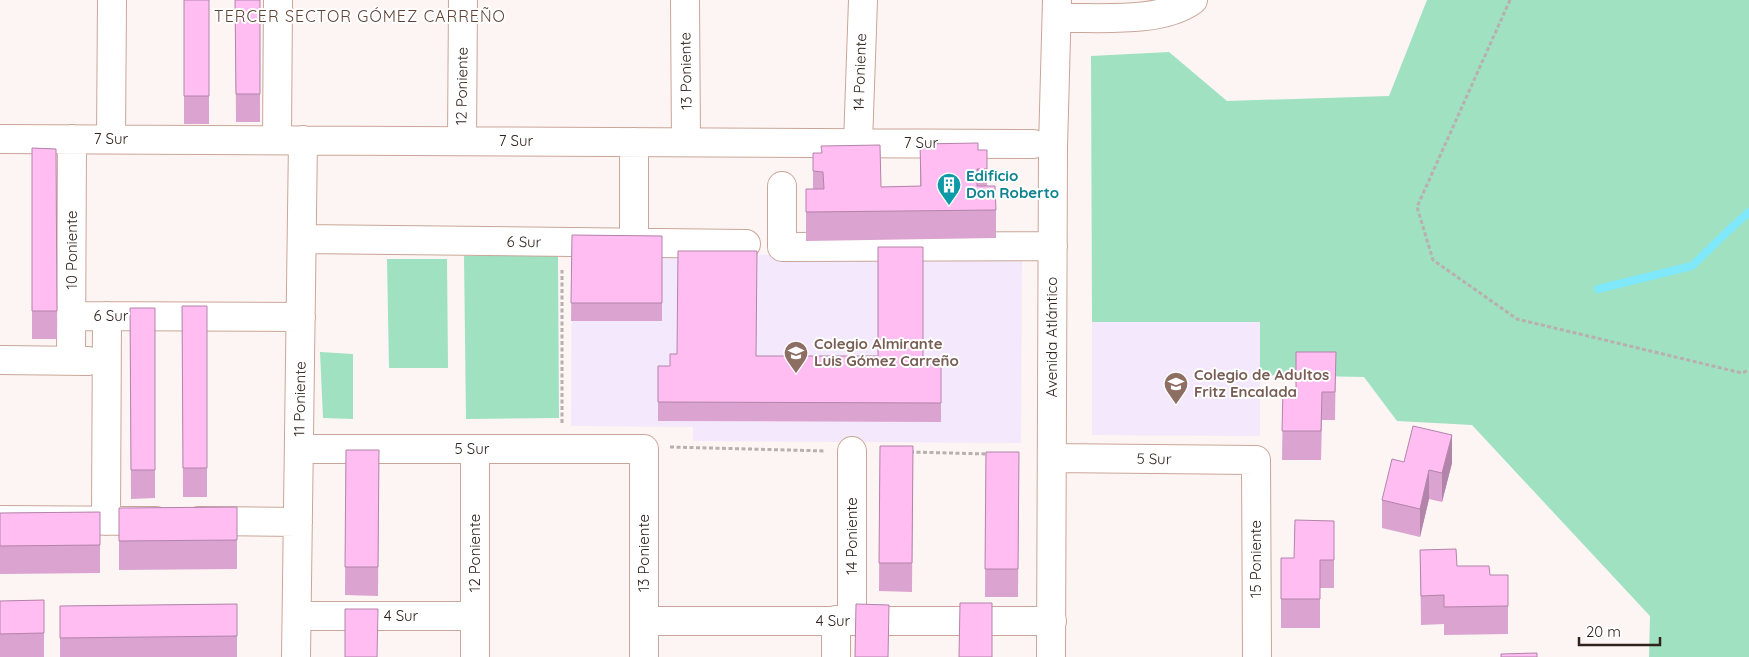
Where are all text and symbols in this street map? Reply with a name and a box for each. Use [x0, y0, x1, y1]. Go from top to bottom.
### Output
district label: TERCER SECTOR GÓMEZ CARREÑO [214, 6, 506, 26]
street label: 13 Poniente [675, 32, 696, 110]
street label: 14 Poniente [849, 33, 870, 111]
street label: 12 Poniente [451, 47, 472, 125]
street label: 7 Sur [94, 129, 128, 148]
street label: 7 Sur [499, 131, 533, 150]
street label: 7 Sur [904, 133, 938, 152]
place label: Edificio Don Roberto [966, 166, 1059, 202]
building icon: Edificio Don Roberto [936, 172, 962, 206]
street label: 10 Poniente [62, 211, 81, 289]
street label: 6 Sur [506, 232, 542, 251]
street label: Avenida Atlántico [1042, 277, 1061, 397]
street label: 6 Sur [94, 306, 129, 325]
place label: Colegio Almirante Luis Gómez Carreño [814, 334, 959, 370]
school or university icon: Colegio Almirante Luis Gómez Carreño [783, 340, 809, 374]
street label: 11 Poniente [289, 361, 310, 437]
place label: Colegio de Adultos Fritz Encalada [1194, 365, 1329, 401]
school or university icon: Colegio de Adultos Fritz Encalada [1163, 371, 1189, 405]
street label: 5 Sur [454, 439, 490, 458]
street label: 5 Sur [1136, 449, 1172, 468]
street label: 14 Poniente [842, 497, 861, 575]
street label: 12 Poniente [465, 514, 484, 592]
street label: 13 Poniente [634, 514, 653, 592]
street label: 15 Poniente [1246, 520, 1265, 598]
street label: 4 Sur [384, 606, 419, 625]
street label: 4 Sur [816, 611, 851, 630]
scale bar [1579, 614, 1660, 646]
text: 20 m [1586, 622, 1621, 641]

